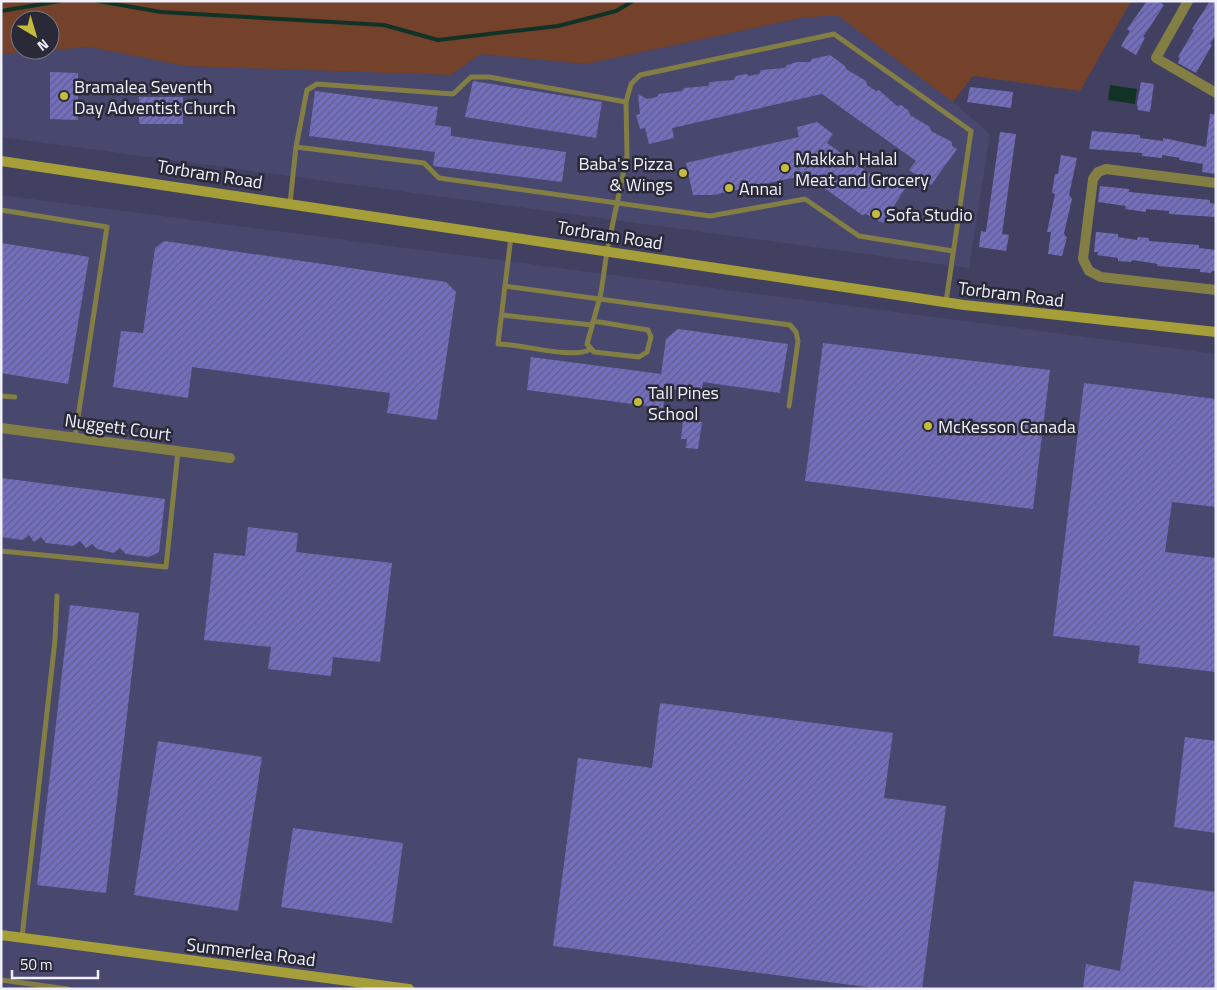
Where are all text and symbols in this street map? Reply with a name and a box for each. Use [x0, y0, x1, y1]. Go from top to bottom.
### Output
north arrow [10, 10, 60, 60]
text: N [33, 34, 54, 57]
place label: Bramalea Seventh Day Adventist Church [74, 73, 236, 121]
marker: Bramalea Seventh Day Adventist Church [58, 90, 70, 102]
place label: Makkah Halal Meat and Grocery [795, 145, 929, 193]
place label: Baba's Pizza & Wings [578, 150, 673, 198]
street label: Torbram Road [155, 152, 265, 196]
marker: Makkah Halal Meat and Grocery [779, 162, 791, 174]
marker: Baba's Pizza & Wings [677, 167, 689, 179]
place label: Annai [739, 175, 782, 202]
marker: Annai [723, 182, 735, 194]
place label: Sofa Studio [886, 201, 973, 228]
marker: Sofa Studio [870, 208, 882, 220]
street label: Torbram Road [555, 213, 665, 257]
street label: Torbram Road [957, 274, 1065, 314]
place label: Tall Pines School [648, 379, 719, 427]
marker: Tall Pines School [632, 396, 644, 408]
street label: Nuggett Court [63, 406, 174, 448]
place label: McKesson Canada [938, 413, 1076, 440]
marker: McKesson Canada [922, 420, 934, 432]
street label: Summerlea Road [185, 931, 317, 973]
scale bar [12, 948, 99, 980]
text: 50 m [20, 953, 53, 976]

